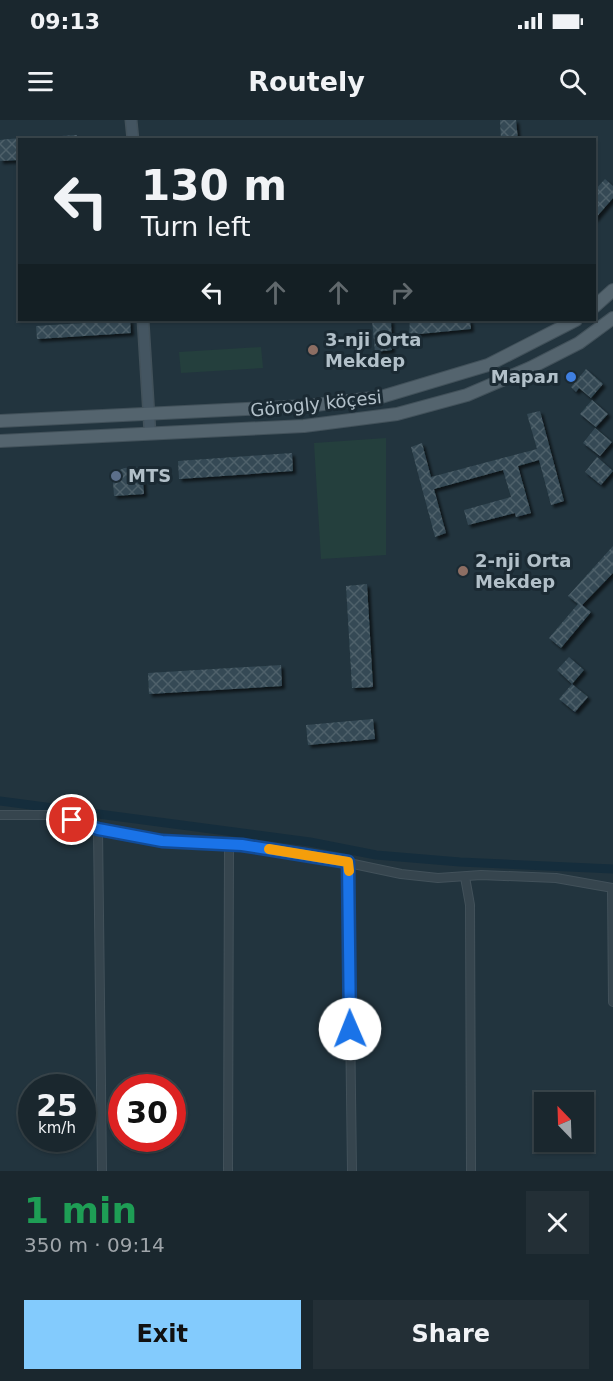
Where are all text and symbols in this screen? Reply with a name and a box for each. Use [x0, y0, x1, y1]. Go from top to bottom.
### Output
text: 09:13 [30, 9, 100, 34]
icon: menu [24, 65, 57, 98]
icon: search [556, 65, 589, 98]
text: Routely [248, 66, 365, 97]
text: 130 m [141, 161, 287, 210]
icon: left [42, 162, 120, 240]
text: Turn left [141, 211, 251, 242]
icon: left [196, 276, 229, 309]
icon: ahead [259, 276, 292, 309]
icon: ahead [322, 276, 355, 309]
icon: right [385, 276, 418, 309]
place label: 3-nji Orta Mekdep [325, 329, 421, 371]
marker: 3-nji Orta Mekdep [306, 343, 320, 357]
place label: Марал [491, 366, 559, 387]
marker: Марал [564, 370, 578, 384]
street label: Görogly köçesi [249, 386, 383, 421]
place label: MTS [128, 465, 171, 486]
marker: MTS [109, 469, 123, 483]
place label: 2-nji Orta Mekdep [475, 550, 571, 592]
marker: 2-nji Orta Mekdep [456, 564, 470, 578]
pin [46, 794, 97, 845]
icon: arrive [55, 803, 88, 836]
position arrow [318, 997, 382, 1061]
speed limit sign: 30 [108, 1074, 186, 1152]
text: 25 [36, 1088, 78, 1123]
north arrow [534, 1092, 594, 1152]
map controls [534, 1092, 594, 1152]
text: km/h [38, 1119, 76, 1137]
text: 1 min [24, 1190, 137, 1231]
button: close [526, 1191, 589, 1254]
text: 350 m · 09:14 [24, 1233, 165, 1257]
button: Exit [24, 1300, 301, 1369]
button: Share [313, 1300, 589, 1369]

